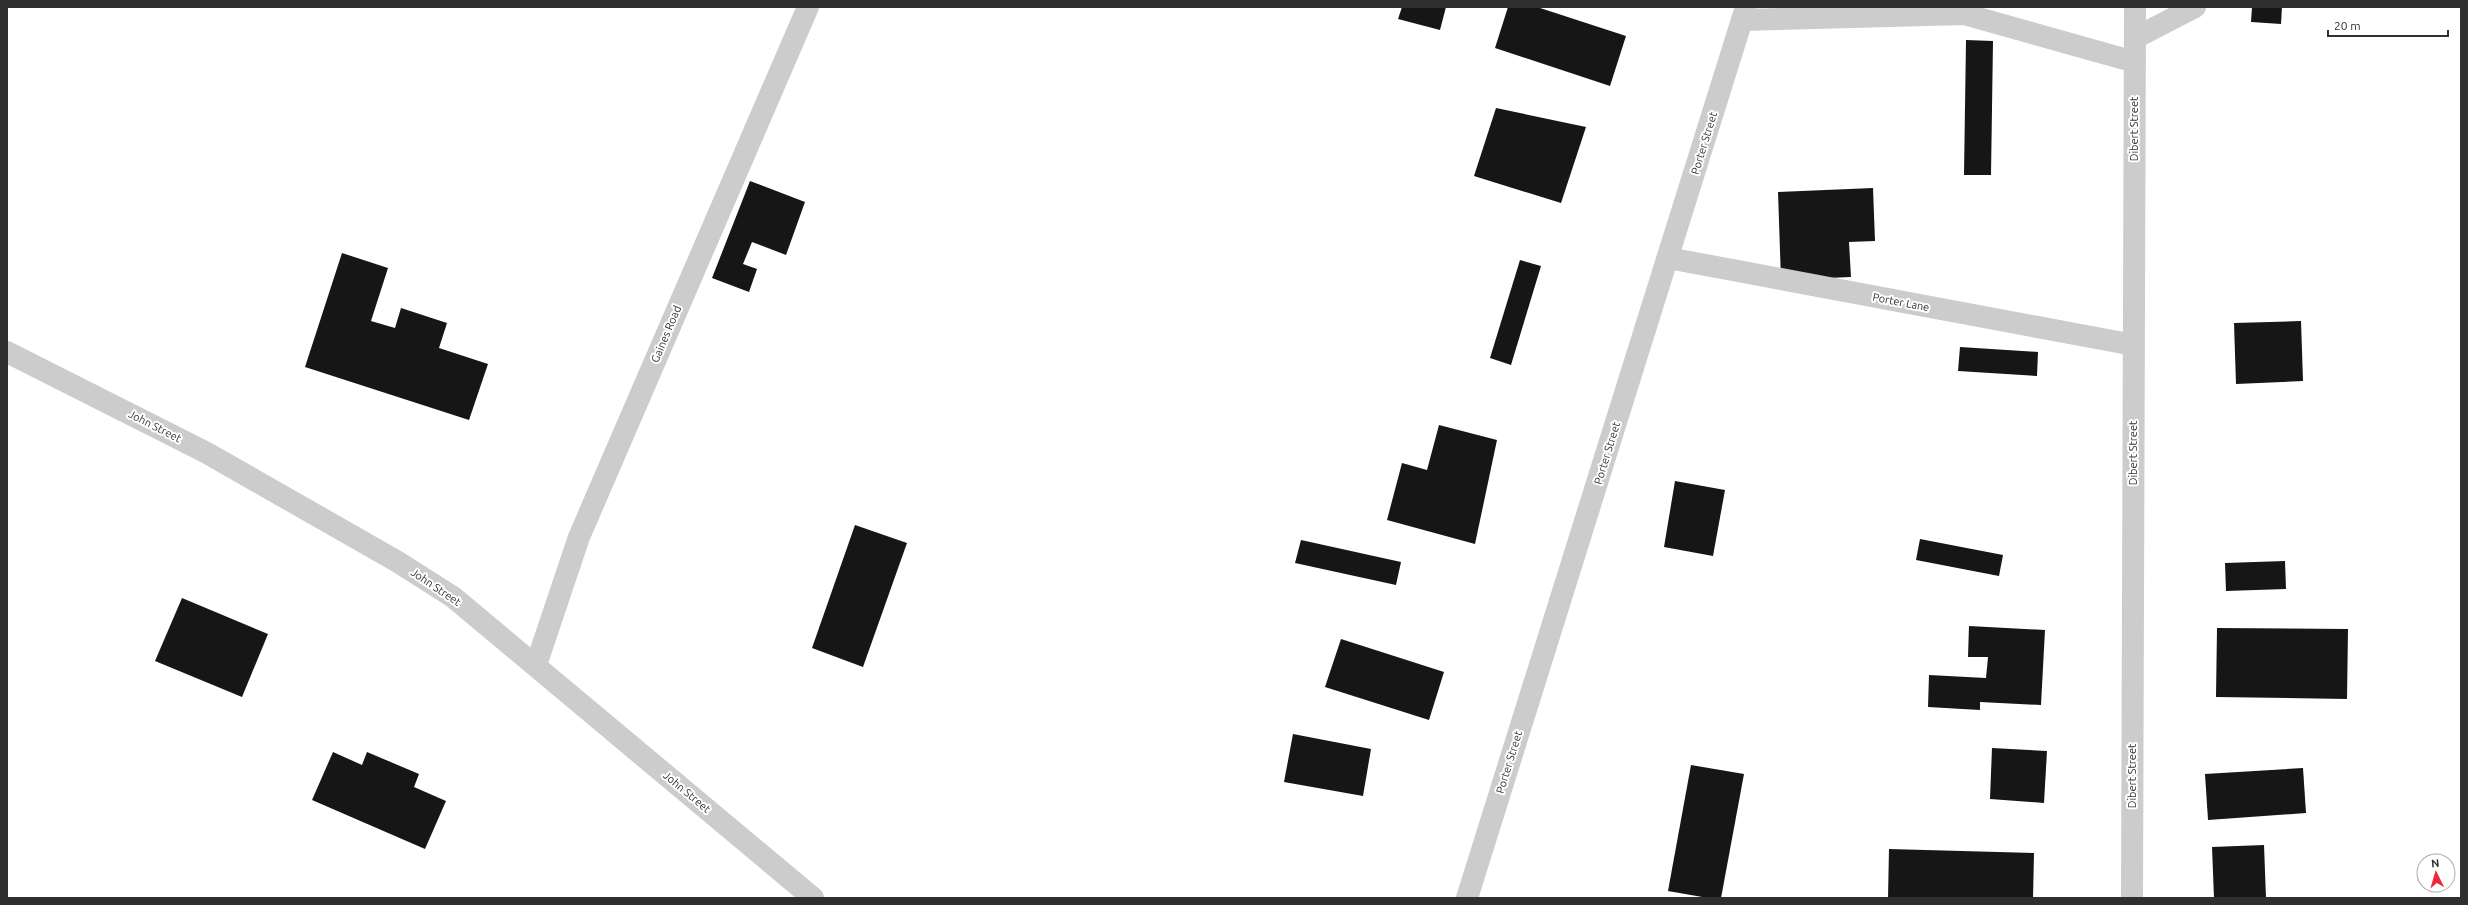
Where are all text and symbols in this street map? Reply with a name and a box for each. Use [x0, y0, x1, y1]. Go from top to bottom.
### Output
scale bar [2328, 12, 2448, 38]
text: 20 m [2334, 19, 2361, 32]
street label: Dibert Street [2128, 96, 2140, 161]
street label: Porter Street [1689, 110, 1719, 176]
street label: Porter Lane [1872, 291, 1930, 313]
street label: Gaines Road [649, 304, 683, 364]
street label: John Street [127, 408, 184, 445]
street label: Porter Street [1592, 420, 1622, 486]
street label: Dibert Street [2127, 420, 2139, 485]
street label: John Street [409, 566, 464, 608]
street label: Porter Street [1494, 729, 1524, 795]
street label: Dibert Street [2126, 743, 2138, 808]
street label: John Street [661, 769, 713, 816]
north arrow [2416, 853, 2456, 893]
text: N [2431, 857, 2440, 869]

